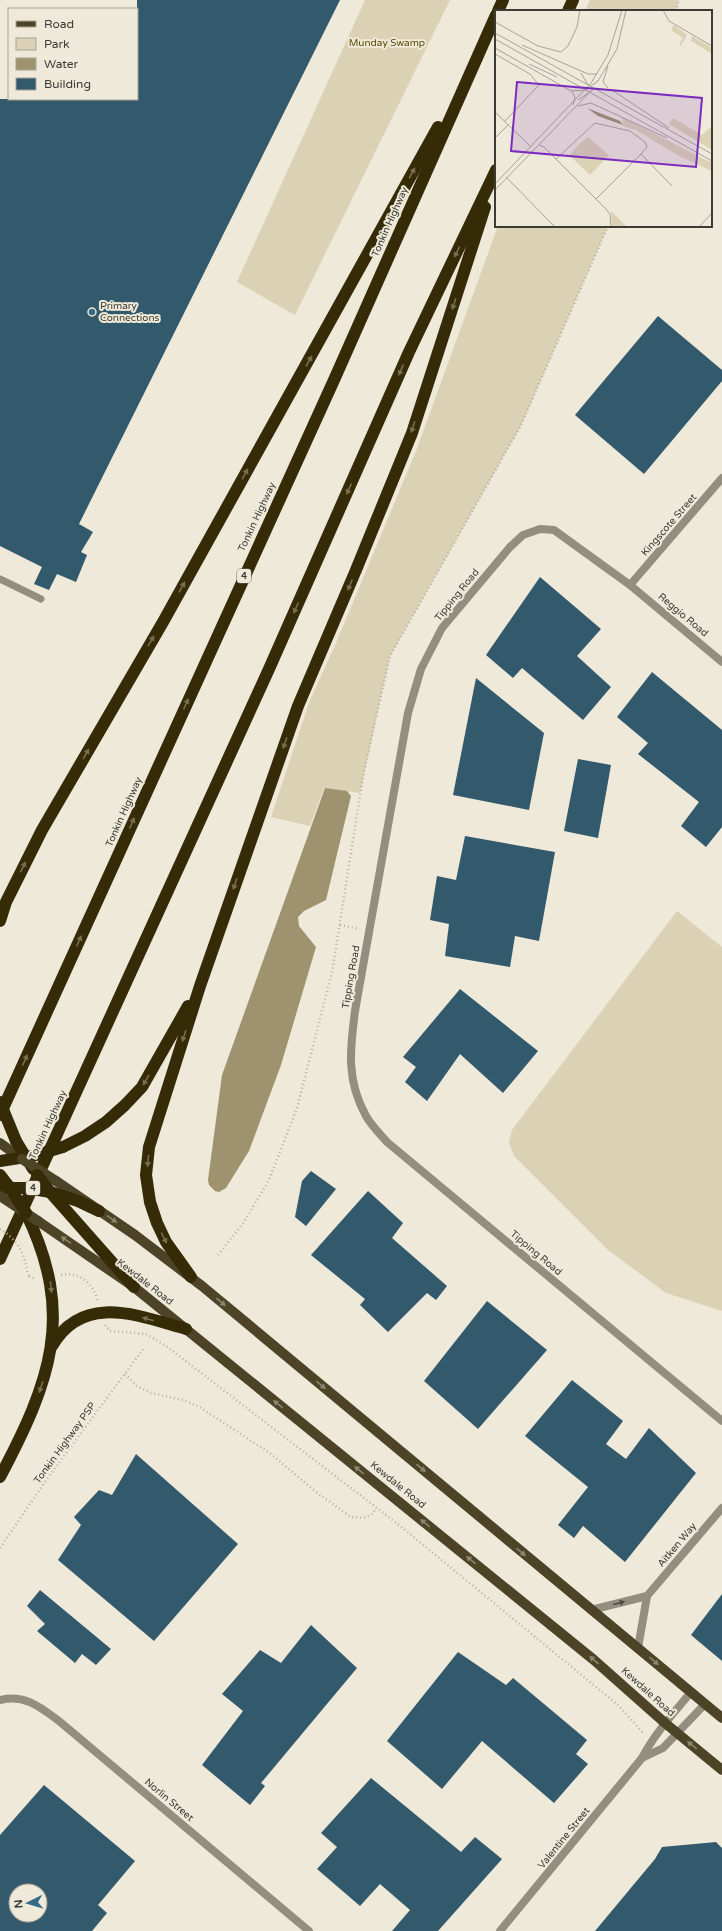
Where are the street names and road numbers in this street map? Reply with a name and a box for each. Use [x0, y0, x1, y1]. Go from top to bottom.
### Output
street label: Tonkin Highway [369, 185, 411, 259]
street label: Tonkin Highway [236, 480, 279, 554]
street label: Kingscote Street [639, 491, 699, 558]
street label: Tipping Road [432, 566, 482, 624]
road number: 4 [237, 569, 251, 583]
street label: Reggio Road [656, 591, 710, 639]
street label: Tonkin Highway [103, 775, 145, 849]
street label: Tipping Road [340, 945, 362, 1009]
street label: Tonkin Highway [27, 1088, 70, 1162]
road number: 4 [26, 1181, 40, 1195]
street label: Tipping Road [508, 1228, 564, 1278]
street label: Kewdale Road [115, 1256, 175, 1308]
street label: Tonkin Highway PSP [32, 1400, 99, 1486]
street label: Kewdale Road [368, 1459, 428, 1511]
street label: Aitken Way [655, 1520, 699, 1570]
street label: Kewdale Road [619, 1665, 677, 1719]
street label: Norlin Street [142, 1776, 196, 1824]
street label: Valentine Street [536, 1805, 592, 1871]

